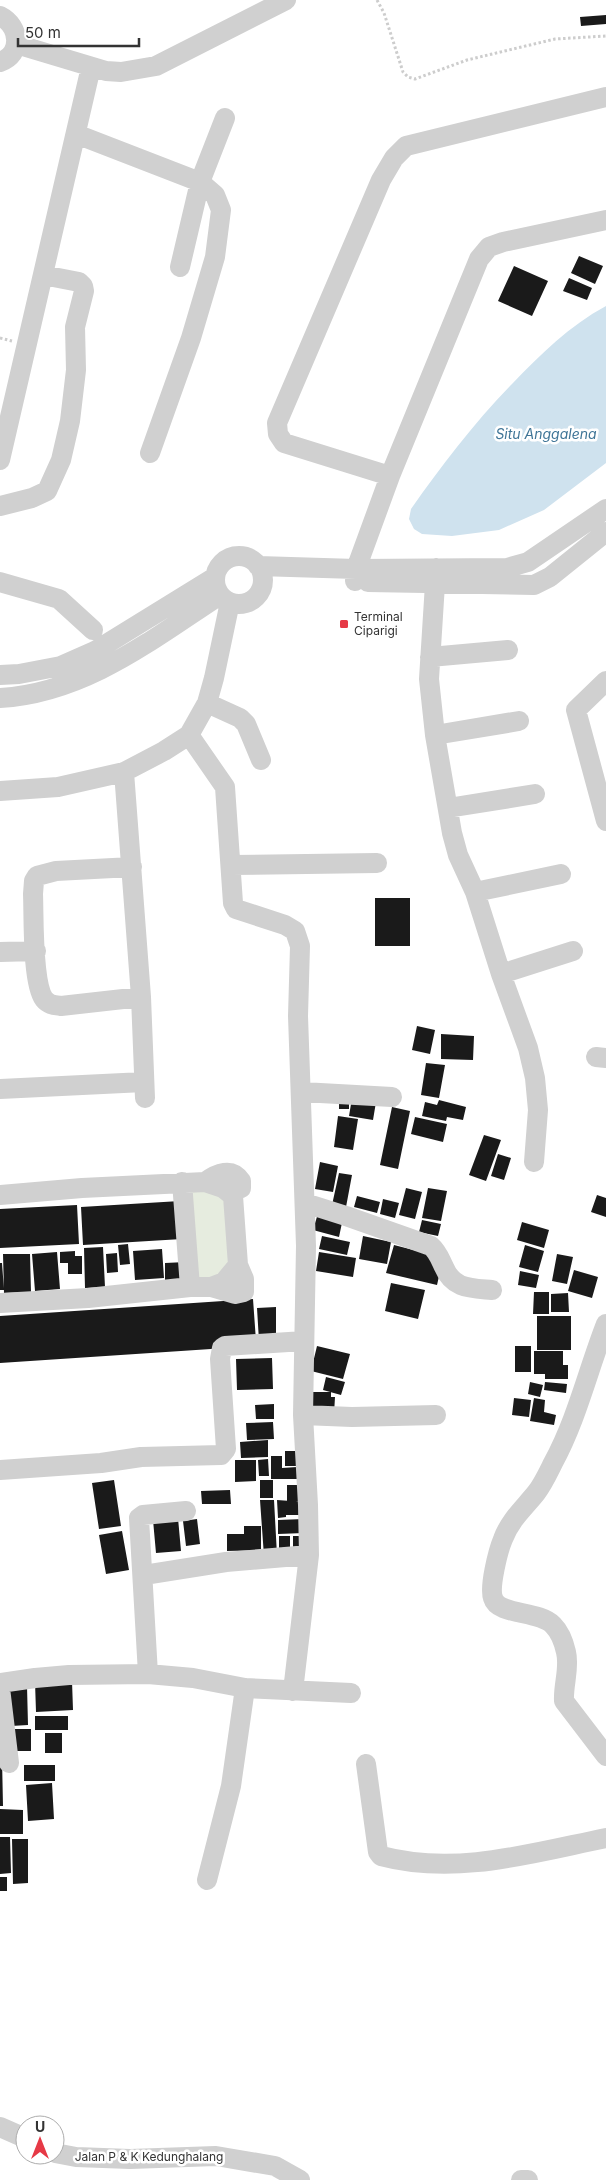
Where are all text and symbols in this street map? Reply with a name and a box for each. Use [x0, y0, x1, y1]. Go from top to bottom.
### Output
scale bar [18, 15, 139, 47]
text: 50 m [25, 23, 61, 42]
water label: Situ Anggalena [495, 425, 597, 442]
place label: Terminal Ciparigi [354, 609, 403, 638]
marker: Terminal Ciparigi [338, 618, 350, 630]
north arrow [15, 2115, 65, 2165]
text: U [35, 2118, 45, 2135]
street label: Jalan P & K Kedunghalang [75, 2149, 223, 2164]

